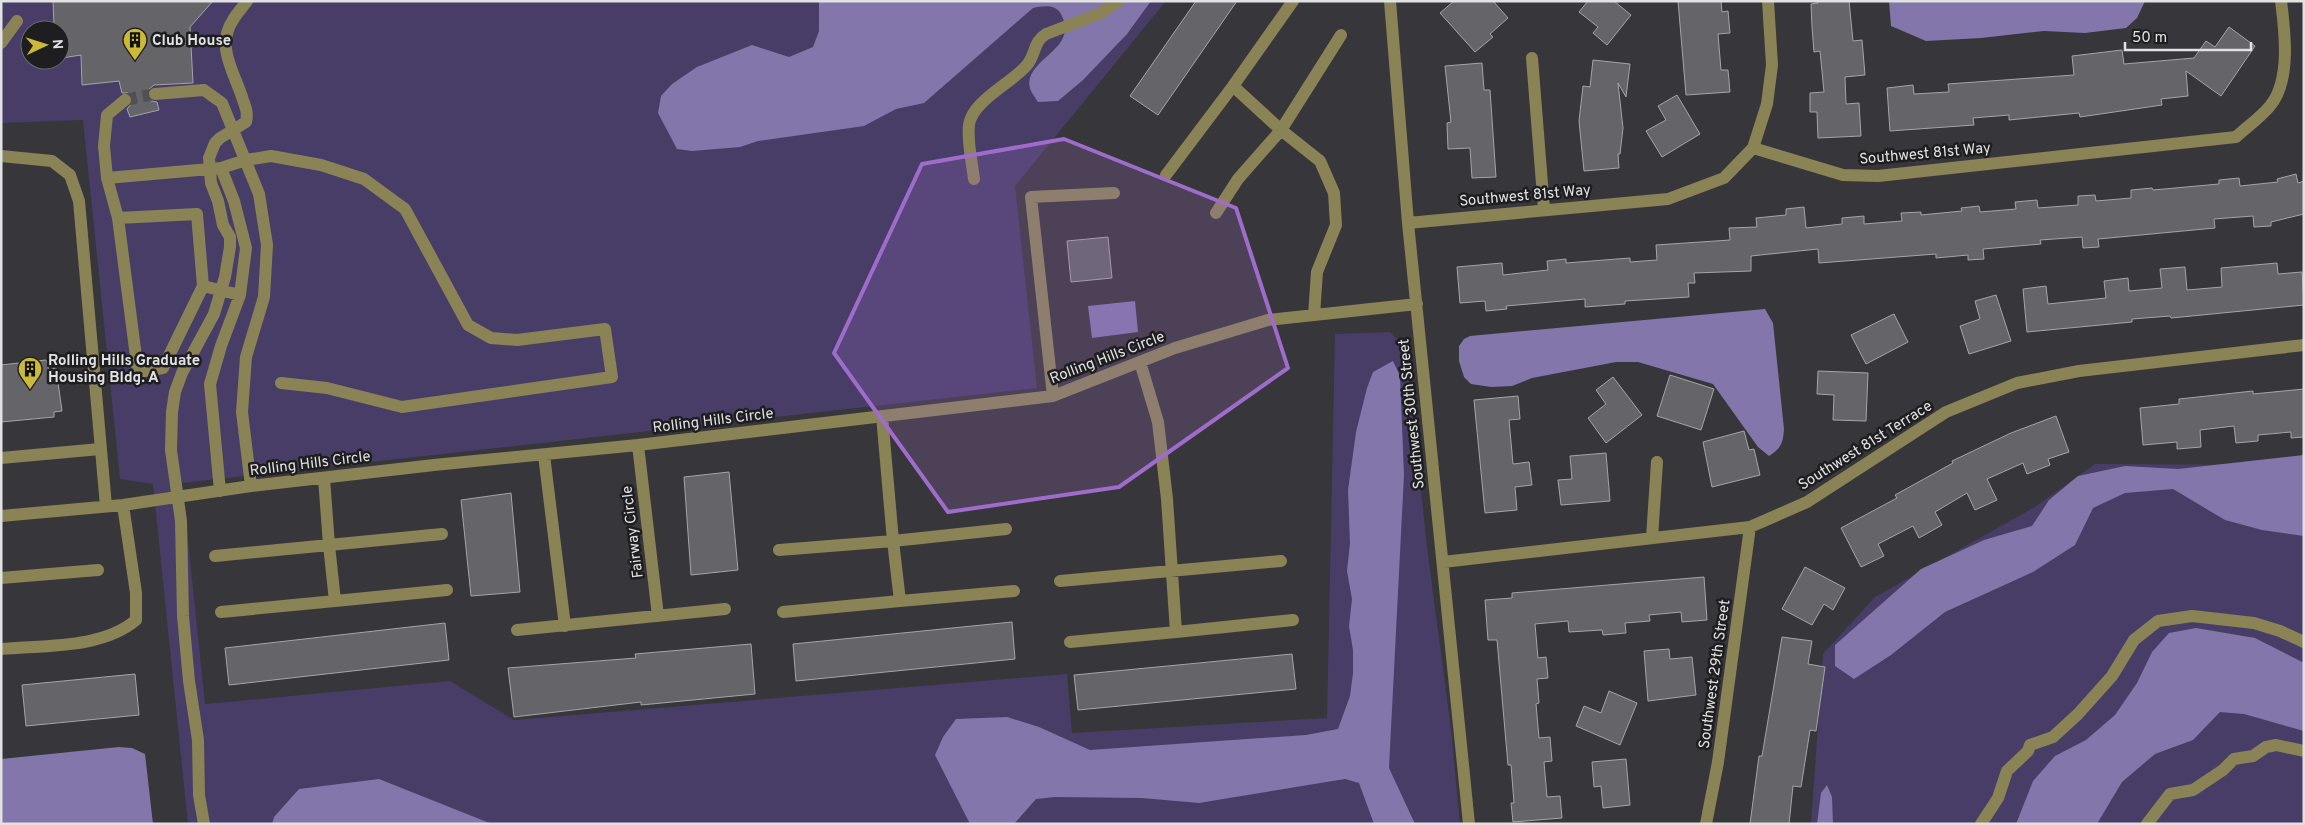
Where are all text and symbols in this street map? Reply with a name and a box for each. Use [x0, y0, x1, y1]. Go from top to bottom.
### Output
north arrow [20, 20, 70, 70]
scale bar [2125, 20, 2251, 52]
building icon: Club House [122, 27, 148, 61]
text: 50 m [2132, 29, 2167, 48]
place label: Club House [152, 32, 231, 51]
text: N [48, 39, 65, 50]
street label: Southwest 81st Way [1859, 139, 1992, 170]
street label: Southwest 81st Way [1459, 181, 1592, 212]
street label: Rolling Hills Circle [1047, 328, 1168, 389]
street label: Southwest 30th Street [1395, 338, 1430, 490]
place label: Rolling Hills Graduate Housing Bldg. A [48, 352, 200, 388]
building icon: Rolling Hills Graduate Housing Bldg. A [17, 356, 43, 390]
street label: Southwest 81st Terrace [1795, 397, 1936, 495]
street label: Rolling Hills Circle [652, 405, 775, 438]
street label: Rolling Hills Circle [249, 448, 372, 481]
street label: Fairway Circle [618, 484, 649, 579]
street label: Southwest 29th Street [1696, 598, 1735, 750]

